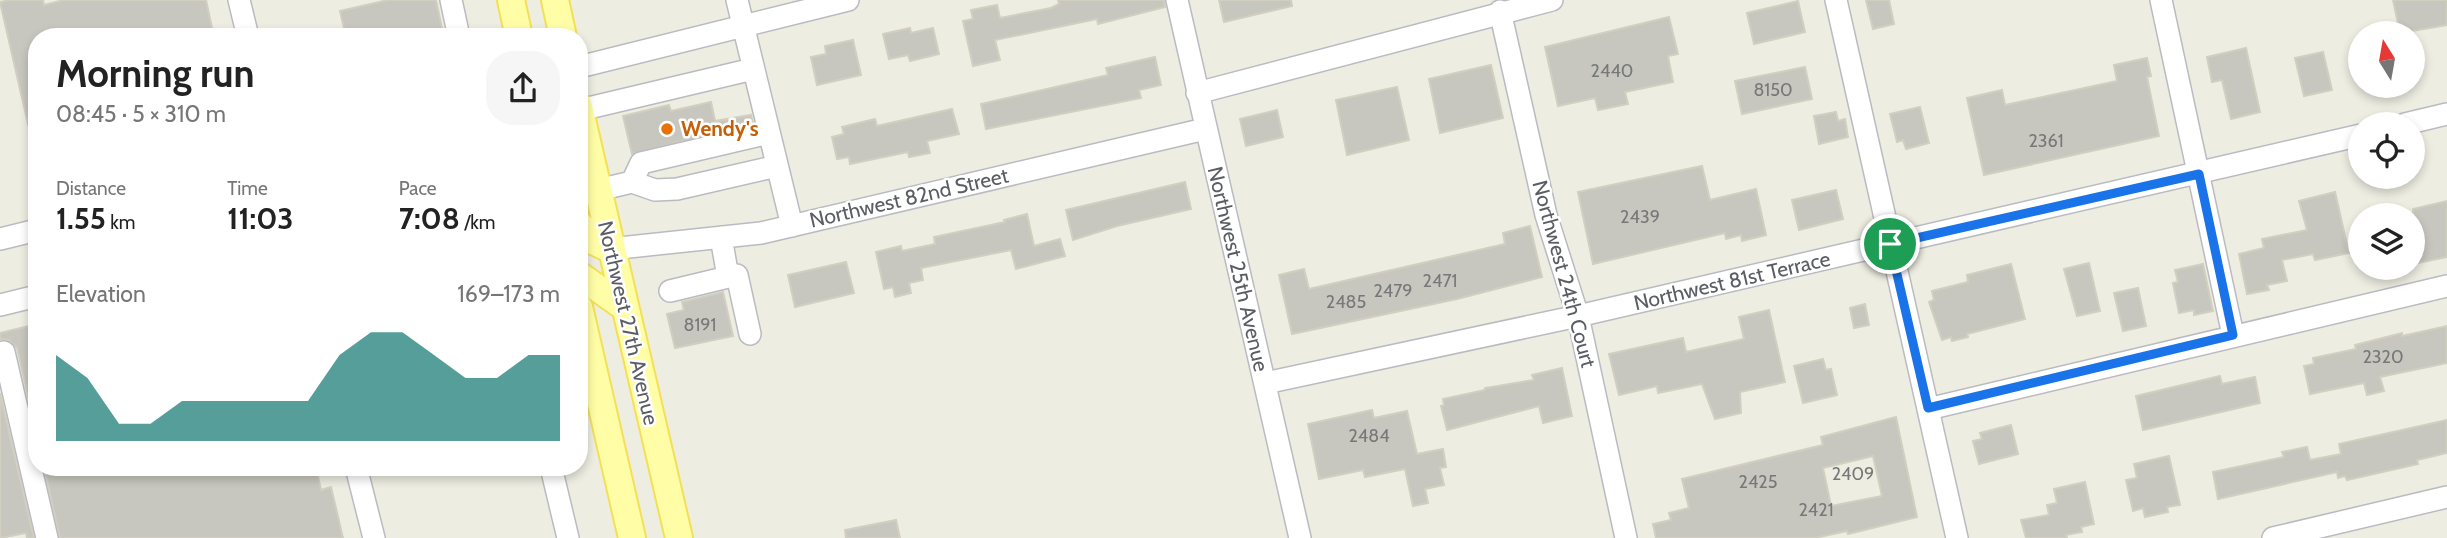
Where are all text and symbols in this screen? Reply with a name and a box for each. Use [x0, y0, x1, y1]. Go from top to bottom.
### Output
north arrow [2348, 21, 2426, 98]
map controls [2348, 21, 2425, 280]
text: Morning run [56, 50, 255, 97]
button: share [486, 51, 560, 125]
house number: 2440 [1591, 60, 1633, 82]
house number: 8150 [1753, 79, 1793, 101]
text: 08:45 · 5 × 310 m [56, 100, 226, 128]
button: locate [2348, 112, 2425, 189]
place label: Wendy's [681, 116, 759, 141]
marker: Wendy's [659, 121, 675, 137]
house number: 2361 [2028, 130, 2064, 152]
street label: Northwest 82nd Street [807, 162, 1011, 233]
street label: Northwest 25th Avenue [1203, 164, 1274, 374]
text: Distance [56, 177, 126, 200]
text: Time [227, 177, 268, 200]
text: Pace [399, 177, 437, 200]
street label: Northwest 24th Court [1527, 178, 1601, 370]
text: 1.55 [56, 200, 106, 237]
text: 11:03 [227, 200, 293, 237]
text: 7:08 [399, 200, 460, 237]
button: layers [2348, 203, 2425, 280]
house number: 2439 [1620, 206, 1660, 228]
text: km [106, 211, 135, 234]
text: /km [460, 211, 496, 234]
pin [1860, 214, 1920, 274]
street label: Northwest 27th Avenue [593, 218, 664, 428]
icon: arrive [1871, 225, 1909, 263]
street label: Northwest 81st Terrace [1631, 246, 1833, 315]
house number: 2471 [1423, 270, 1457, 292]
text: Elevation [56, 280, 146, 308]
text: 169–173 m [457, 280, 560, 308]
house number: 2479 [1373, 280, 1413, 302]
house number: 2485 [1326, 291, 1366, 313]
house number: 8191 [684, 314, 716, 336]
house number: 2320 [2362, 346, 2404, 368]
house number: 2484 [1348, 425, 1390, 447]
house number: 2409 [1832, 463, 1874, 485]
house number: 2425 [1738, 471, 1778, 493]
house number: 2421 [1798, 499, 1834, 521]

